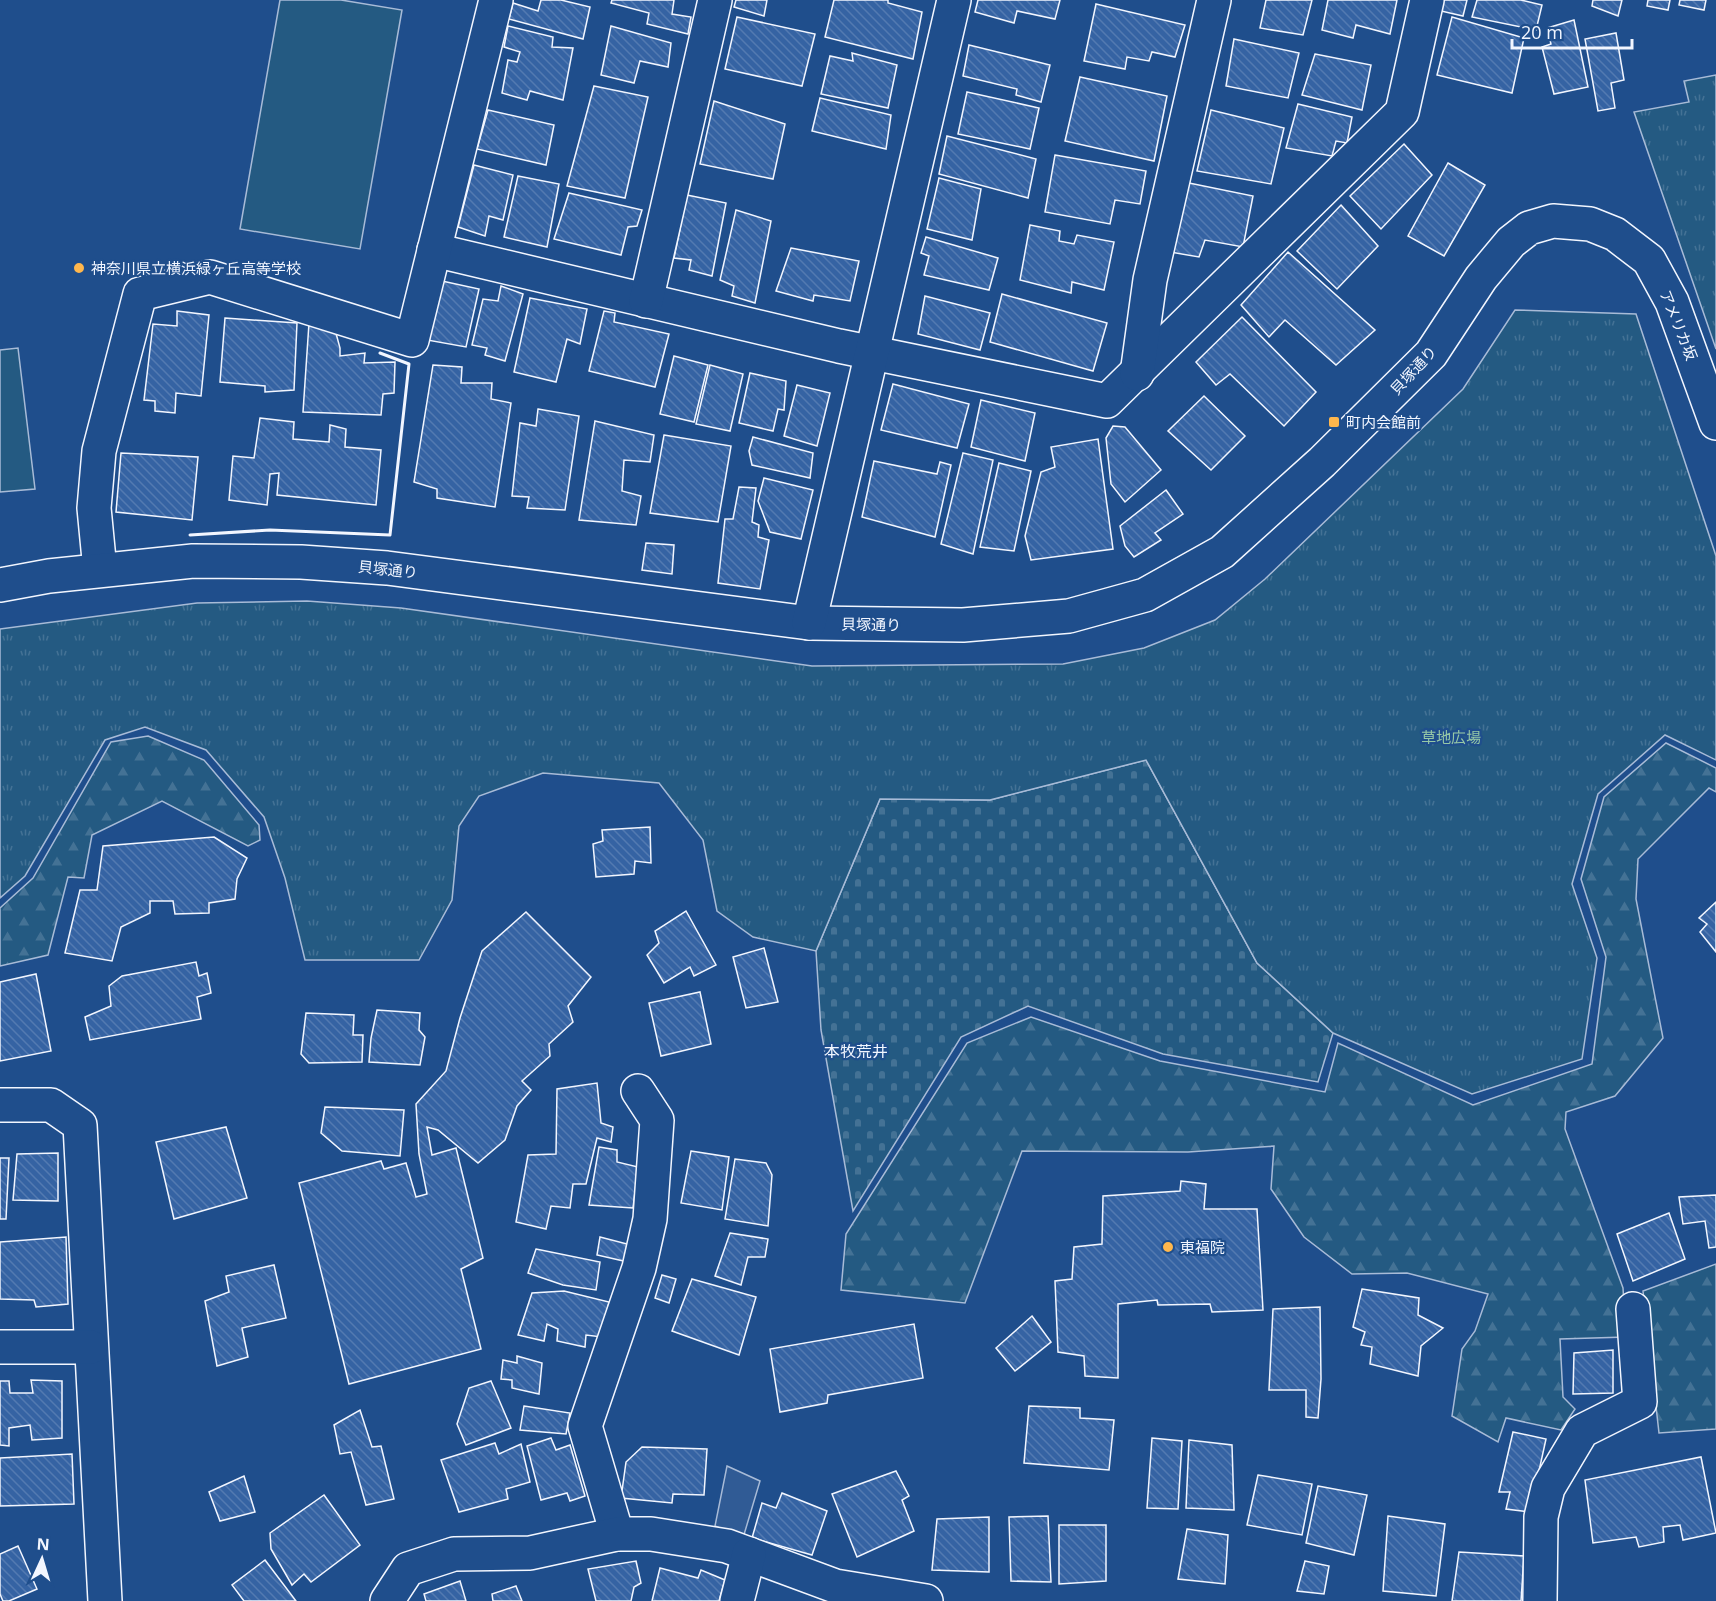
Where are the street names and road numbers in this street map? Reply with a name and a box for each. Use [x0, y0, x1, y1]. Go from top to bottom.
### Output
street label: アメリカ坂 [1656, 287, 1702, 363]
street label: 貝塚通り [1385, 341, 1441, 399]
street label: 貝塚通り [357, 556, 419, 582]
street label: 貝塚通り [841, 613, 901, 635]

